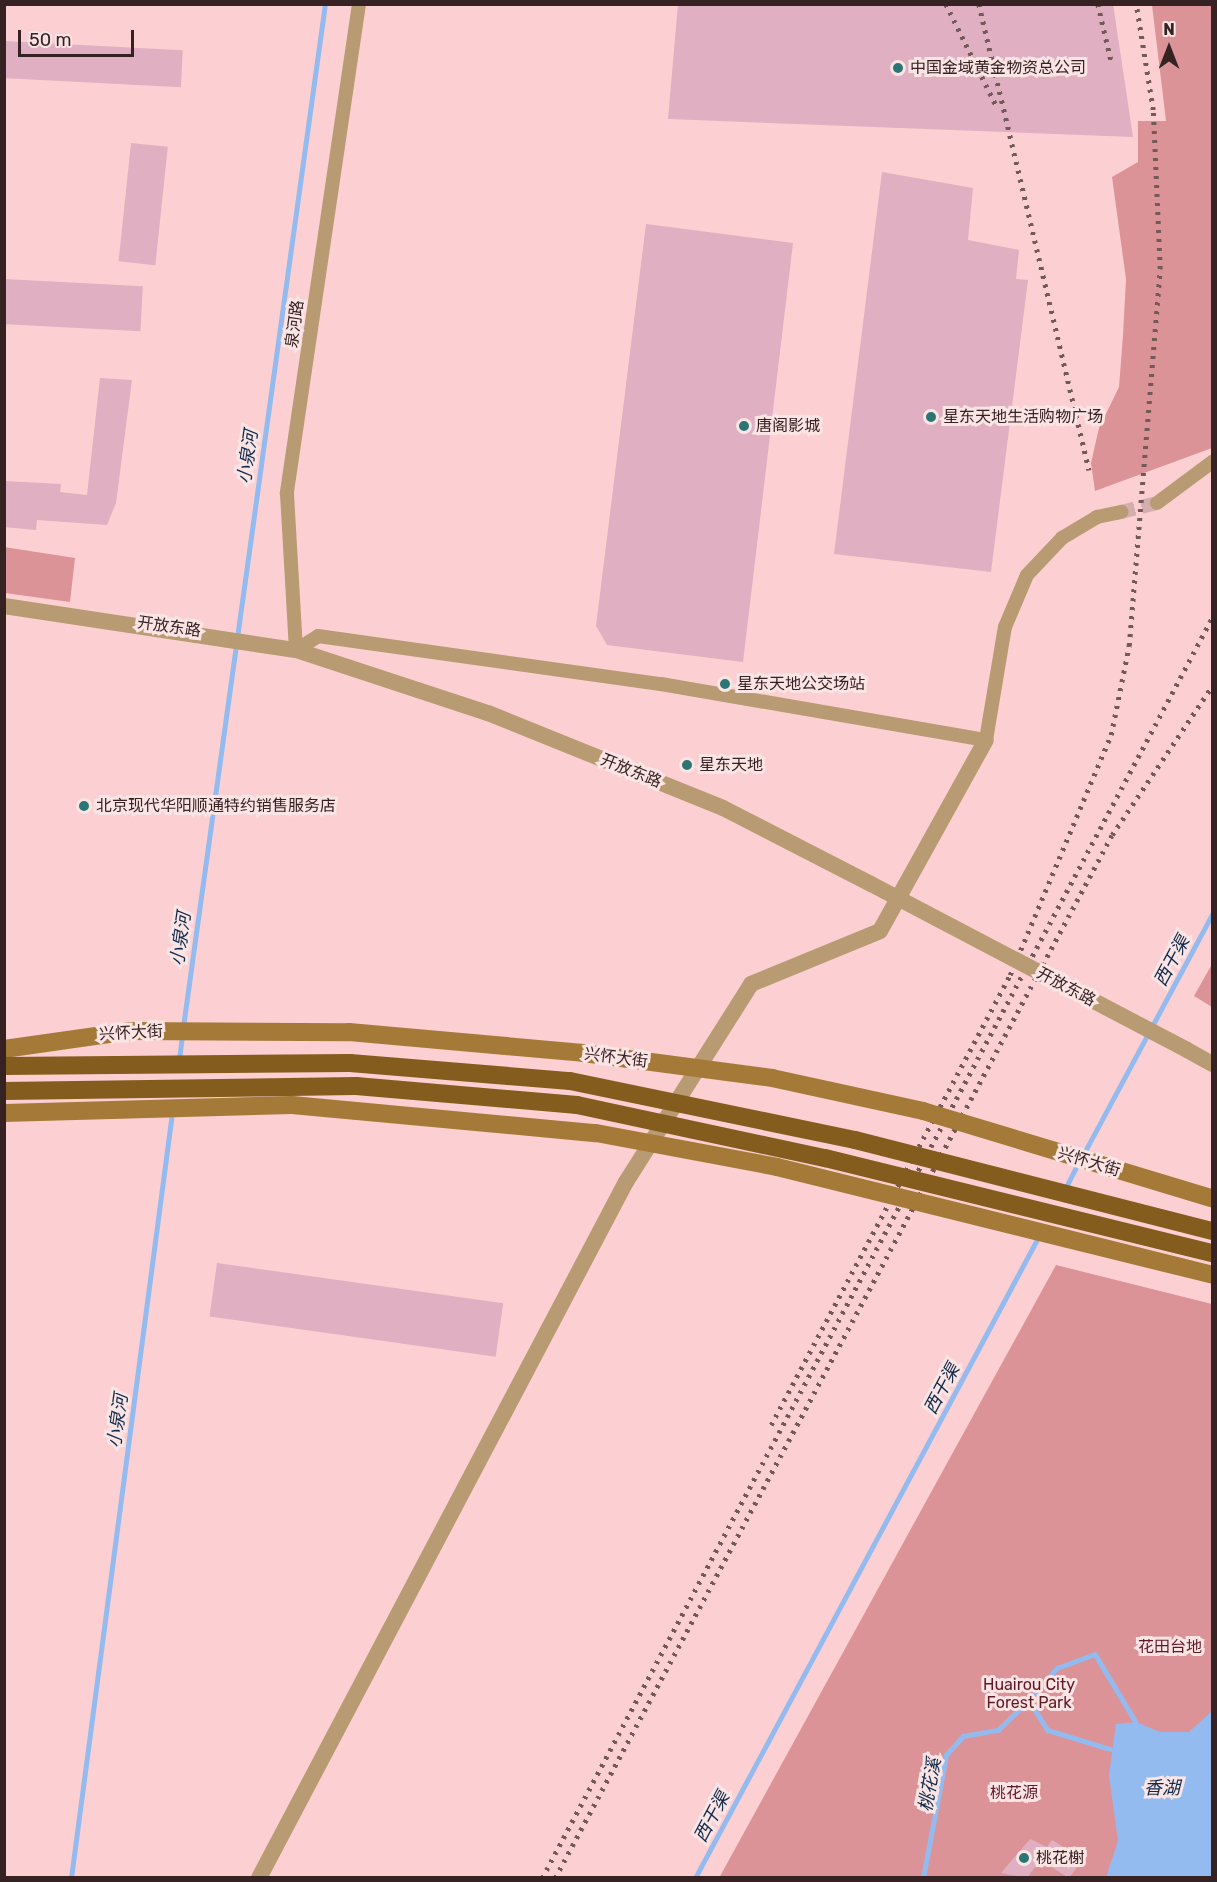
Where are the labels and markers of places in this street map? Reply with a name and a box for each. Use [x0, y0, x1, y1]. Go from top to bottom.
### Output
place label: 中国金域黄金物资总公司 [910, 58, 1086, 78]
marker: 中国金域黄金物资总公司 [891, 61, 905, 75]
place label: 星东天地生活购物广场 [943, 407, 1103, 427]
marker: 星东天地生活购物广场 [924, 410, 938, 424]
place label: 唐阁影城 [756, 416, 820, 436]
marker: 唐阁影城 [737, 419, 751, 433]
place label: 星东天地公交场站 [737, 674, 865, 694]
marker: 星东天地公交场站 [718, 677, 732, 691]
place label: 星东天地 [699, 755, 763, 775]
marker: 星东天地 [680, 758, 694, 772]
place label: 北京现代华阳顺通特约销售服务店 [96, 796, 336, 816]
marker: 北京现代华阳顺通特约销售服务店 [77, 799, 91, 813]
place label: 桃花榭 [1036, 1848, 1084, 1868]
marker: 桃花榭 [1017, 1851, 1031, 1865]

